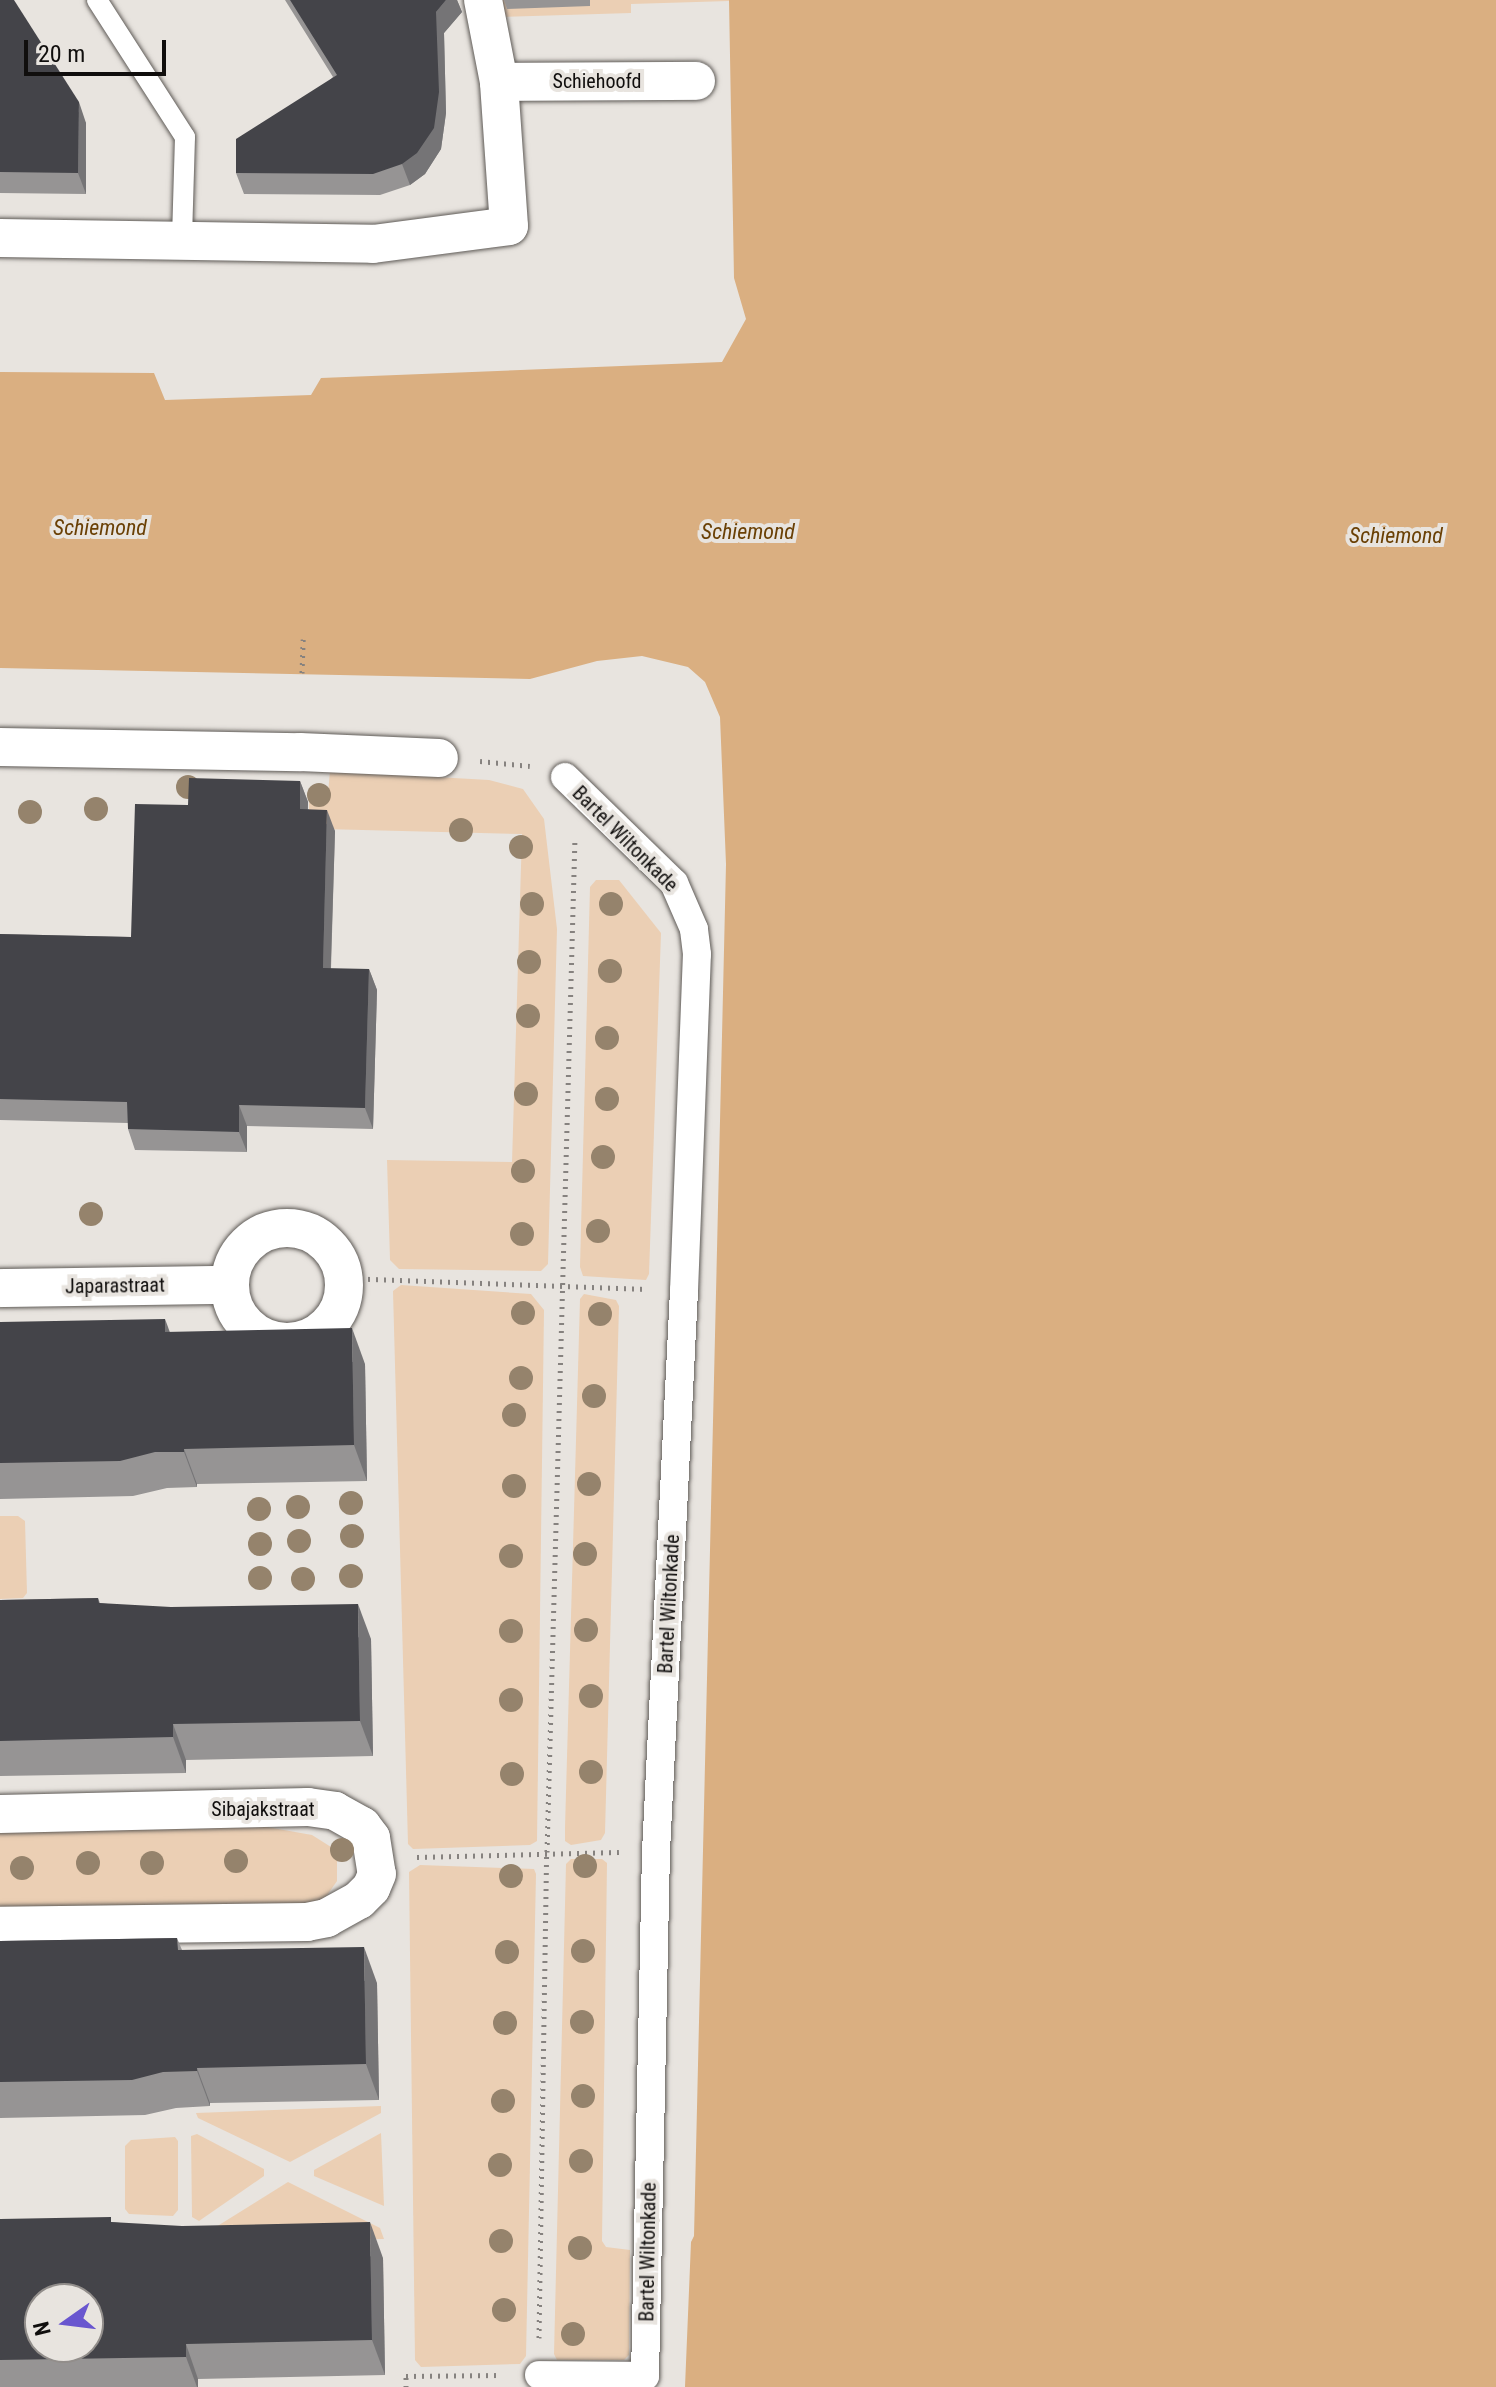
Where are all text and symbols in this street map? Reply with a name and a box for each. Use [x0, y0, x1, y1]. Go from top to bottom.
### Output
scale bar [28, 24, 170, 74]
text: 20 m [38, 40, 85, 68]
street label: Schiehoofd [553, 69, 641, 93]
water label: Schiemond [53, 515, 147, 541]
water label: Schiemond [701, 519, 795, 545]
water label: Schiemond [1349, 523, 1443, 549]
street label: Bartel Wiltonkade [567, 781, 683, 897]
street label: Japarastraat [65, 1273, 165, 1299]
street label: Bartel Wiltonkade [653, 1534, 685, 1674]
street label: Sibajakstraat [211, 1797, 315, 1821]
street label: Bartel Wiltonkade [635, 2182, 661, 2322]
north arrow [24, 2283, 104, 2363]
text: N [28, 2319, 56, 2338]

